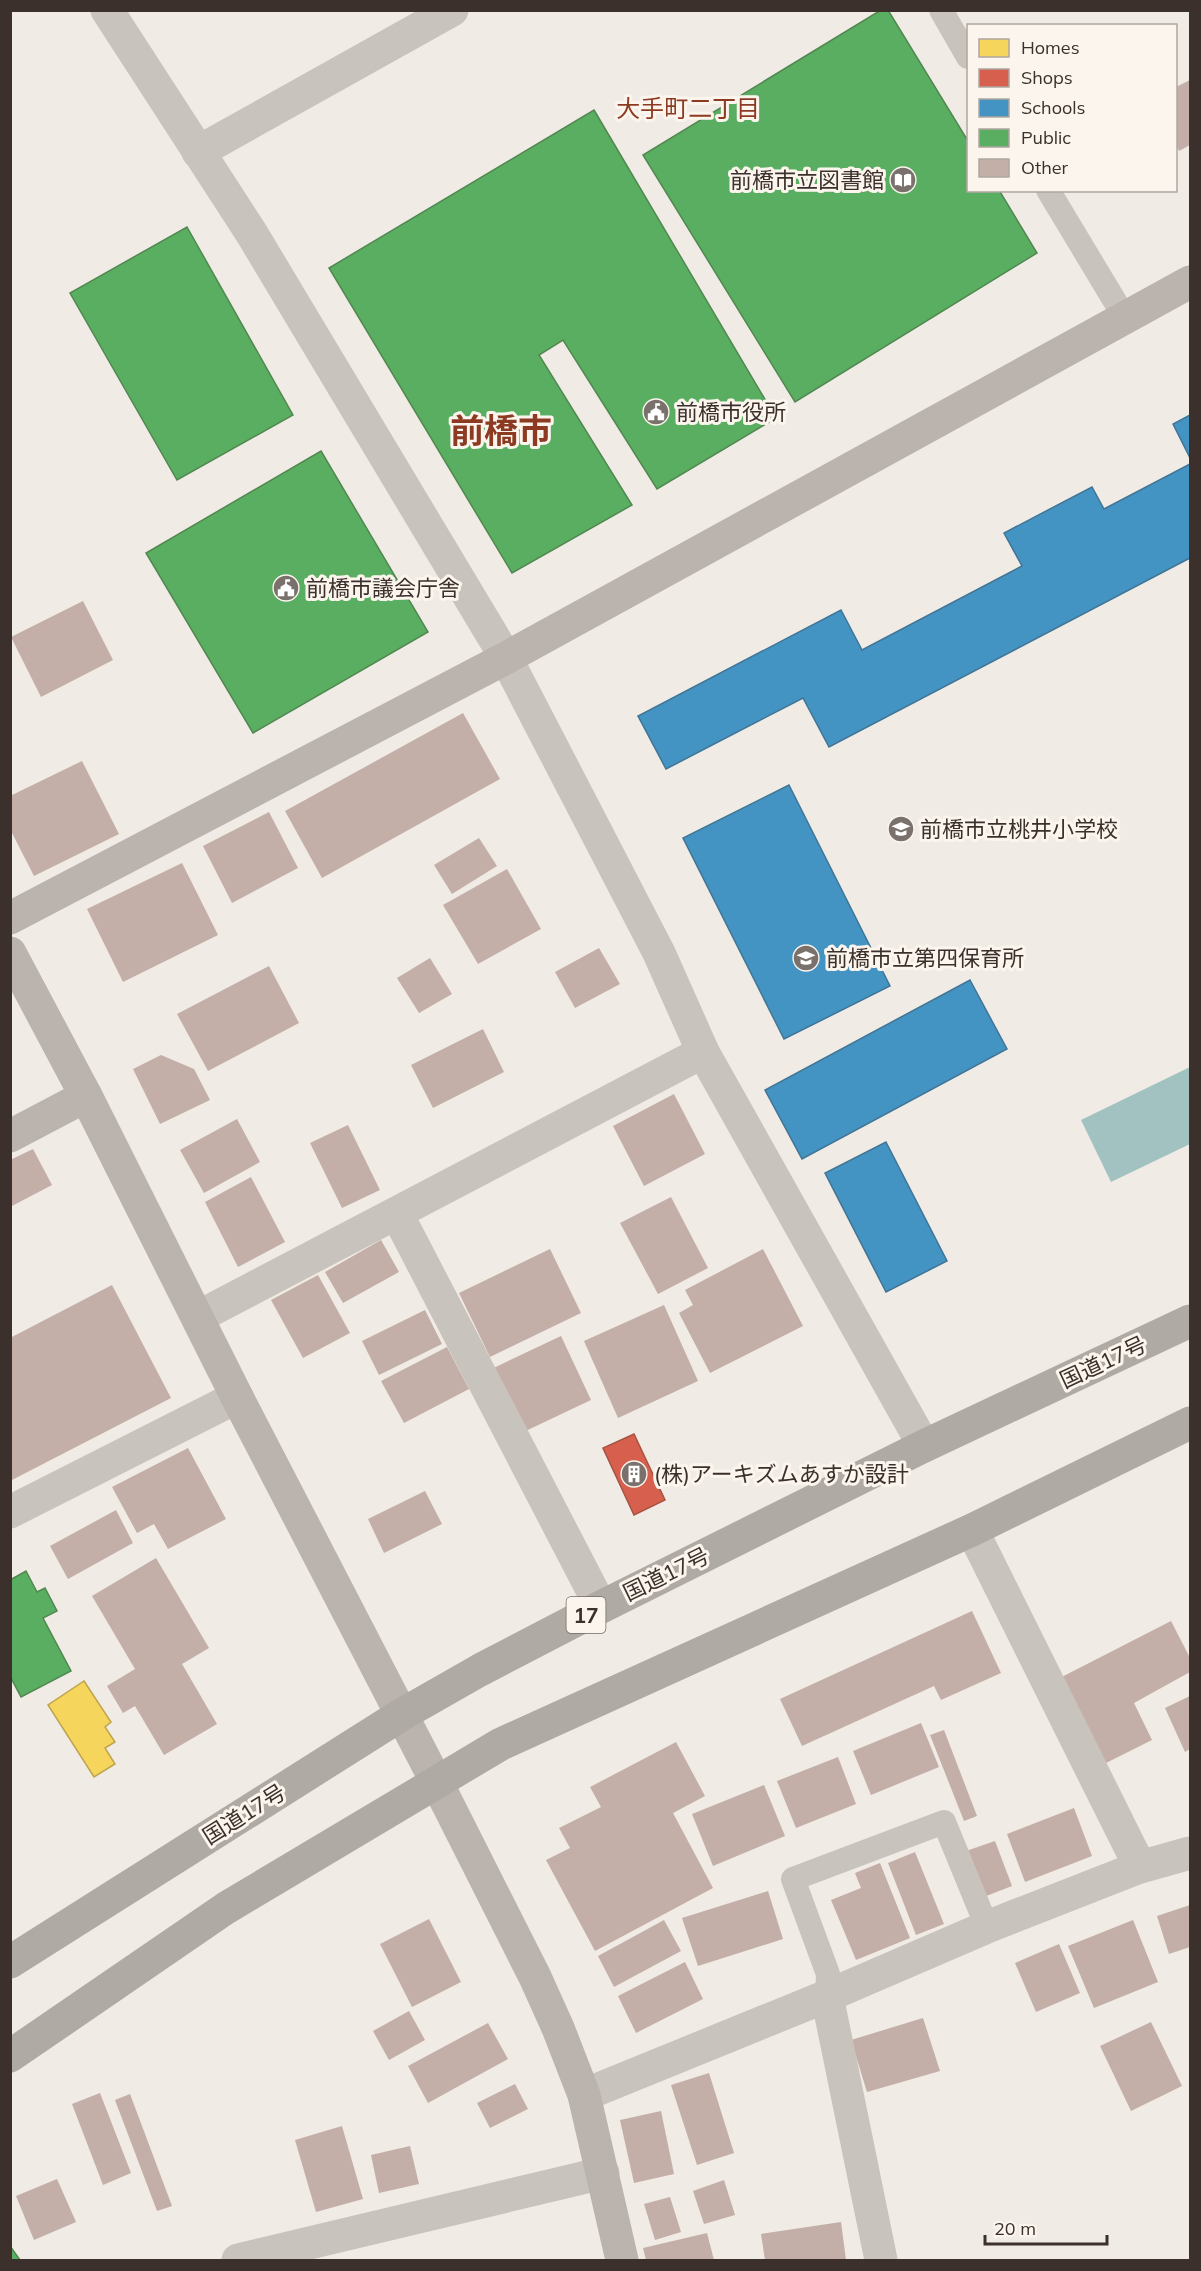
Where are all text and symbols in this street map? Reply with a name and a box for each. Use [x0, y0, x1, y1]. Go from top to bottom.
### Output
legend [967, 24, 1177, 192]
text: Homes [1021, 36, 1080, 59]
text: Shops [1021, 66, 1073, 89]
district label: 大手町二丁目 [616, 93, 760, 123]
text: Schools [1021, 96, 1086, 119]
text: Public [1021, 126, 1071, 149]
text: Other [1021, 156, 1069, 179]
library icon: 前橋市立図書館 [888, 165, 918, 195]
place label: 前橋市立図書館 [730, 166, 884, 194]
public building icon: 前橋市役所 [641, 397, 671, 427]
place label: 前橋市役所 [676, 398, 786, 426]
district label: 前橋市 [450, 409, 552, 452]
public building icon: 前橋市議会庁舎 [271, 573, 301, 603]
place label: 前橋市議会庁舎 [306, 574, 460, 602]
school or university icon: 前橋市立桃井小学校 [886, 814, 916, 844]
place label: 前橋市立桃井小学校 [920, 815, 1118, 843]
school or university icon: 前橋市立第四保育所 [791, 943, 821, 973]
place label: 前橋市立第四保育所 [826, 944, 1024, 972]
street label: 国道17号 [1055, 1330, 1151, 1394]
building icon: (株)アーキズムあすか設計 [619, 1459, 649, 1489]
place label: (株)アーキズムあすか設計 [654, 1460, 909, 1488]
street label: 国道17号 [618, 1541, 714, 1607]
road number: 17 [566, 1597, 606, 1633]
street label: 国道17号 [197, 1778, 291, 1850]
scale bar [985, 2208, 1106, 2246]
text: 20 m [994, 2217, 1036, 2240]

